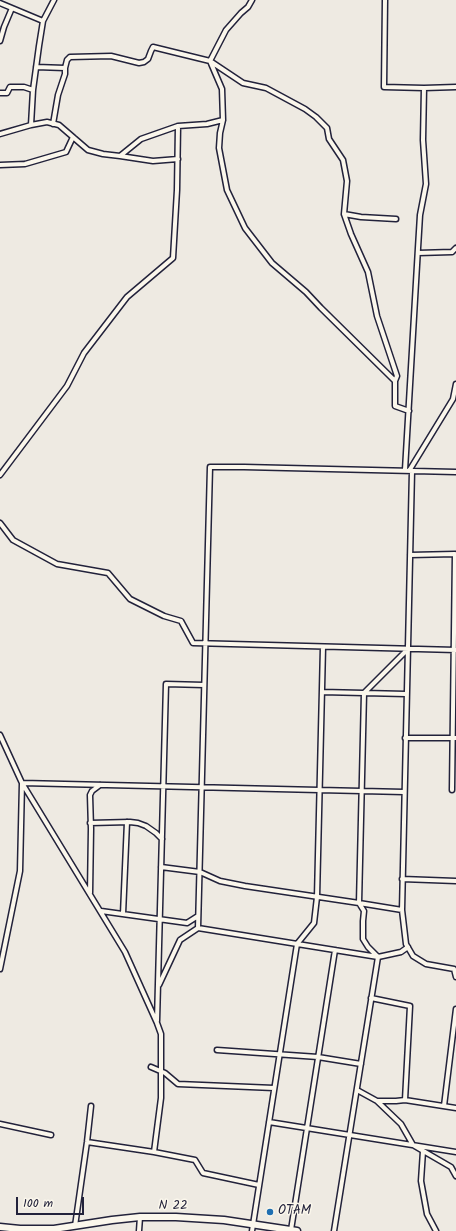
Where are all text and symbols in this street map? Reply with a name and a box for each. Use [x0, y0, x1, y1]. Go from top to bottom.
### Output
scale bar [18, 1189, 86, 1215]
text: 100 m [23, 1194, 53, 1213]
street label: N 22 [158, 1199, 188, 1215]
place label: OTAM [278, 1204, 311, 1220]
marker: OTAM [265, 1207, 275, 1217]

